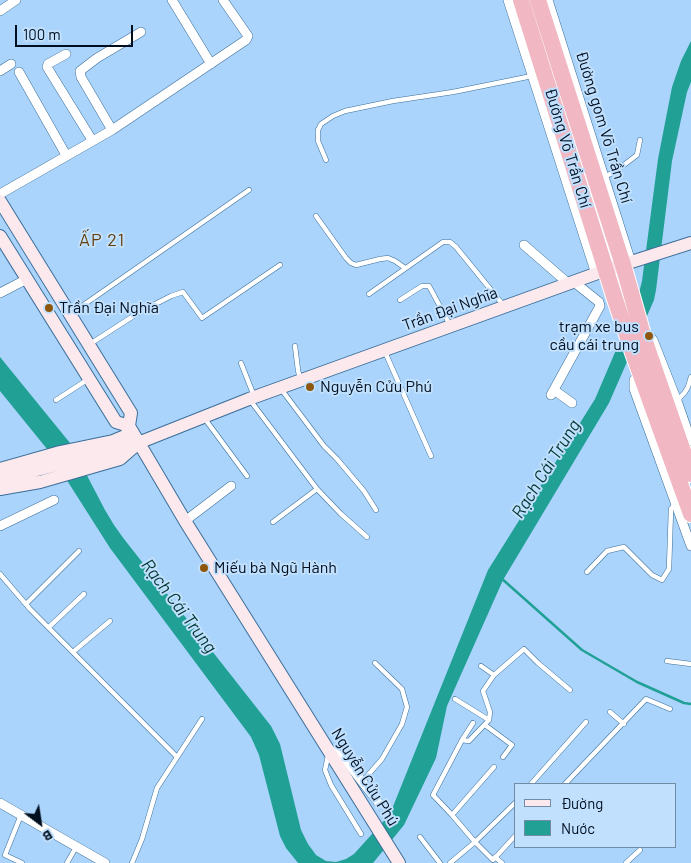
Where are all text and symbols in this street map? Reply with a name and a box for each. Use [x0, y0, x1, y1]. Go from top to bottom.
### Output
scale bar [18, 15, 135, 47]
text: 100 m [23, 25, 61, 43]
street label: Đường gom Võ Trần Chí [572, 49, 636, 205]
street label: Đường Võ Trần Chí [541, 86, 595, 210]
district label: ẤP 21 [78, 229, 126, 251]
street label: Trần Đại Nghĩa [400, 283, 500, 335]
place label: Trần Đại Nghĩa [59, 298, 159, 318]
marker: Trần Đại Nghĩa [43, 302, 55, 314]
place label: trạm xe bus cầu cái trung [550, 317, 639, 355]
marker: trạm xe bus cầu cái trung [643, 330, 655, 342]
place label: Nguyễn Cửu Phú [320, 377, 432, 397]
marker: Nguyễn Cửu Phú [304, 381, 316, 393]
water label: Rạch Cái Trung [507, 416, 585, 522]
water label: Rạch Cái Trung [137, 555, 221, 657]
place label: Miếu bà Ngũ Hành [214, 558, 337, 578]
marker: Miếu bà Ngũ Hành [198, 562, 210, 574]
street label: Nguyễn Cửu Phú [327, 724, 403, 830]
legend [514, 783, 676, 848]
text: Đường [561, 794, 603, 812]
north arrow [15, 798, 65, 848]
text: Nước [561, 819, 595, 837]
text: B [40, 827, 56, 846]

